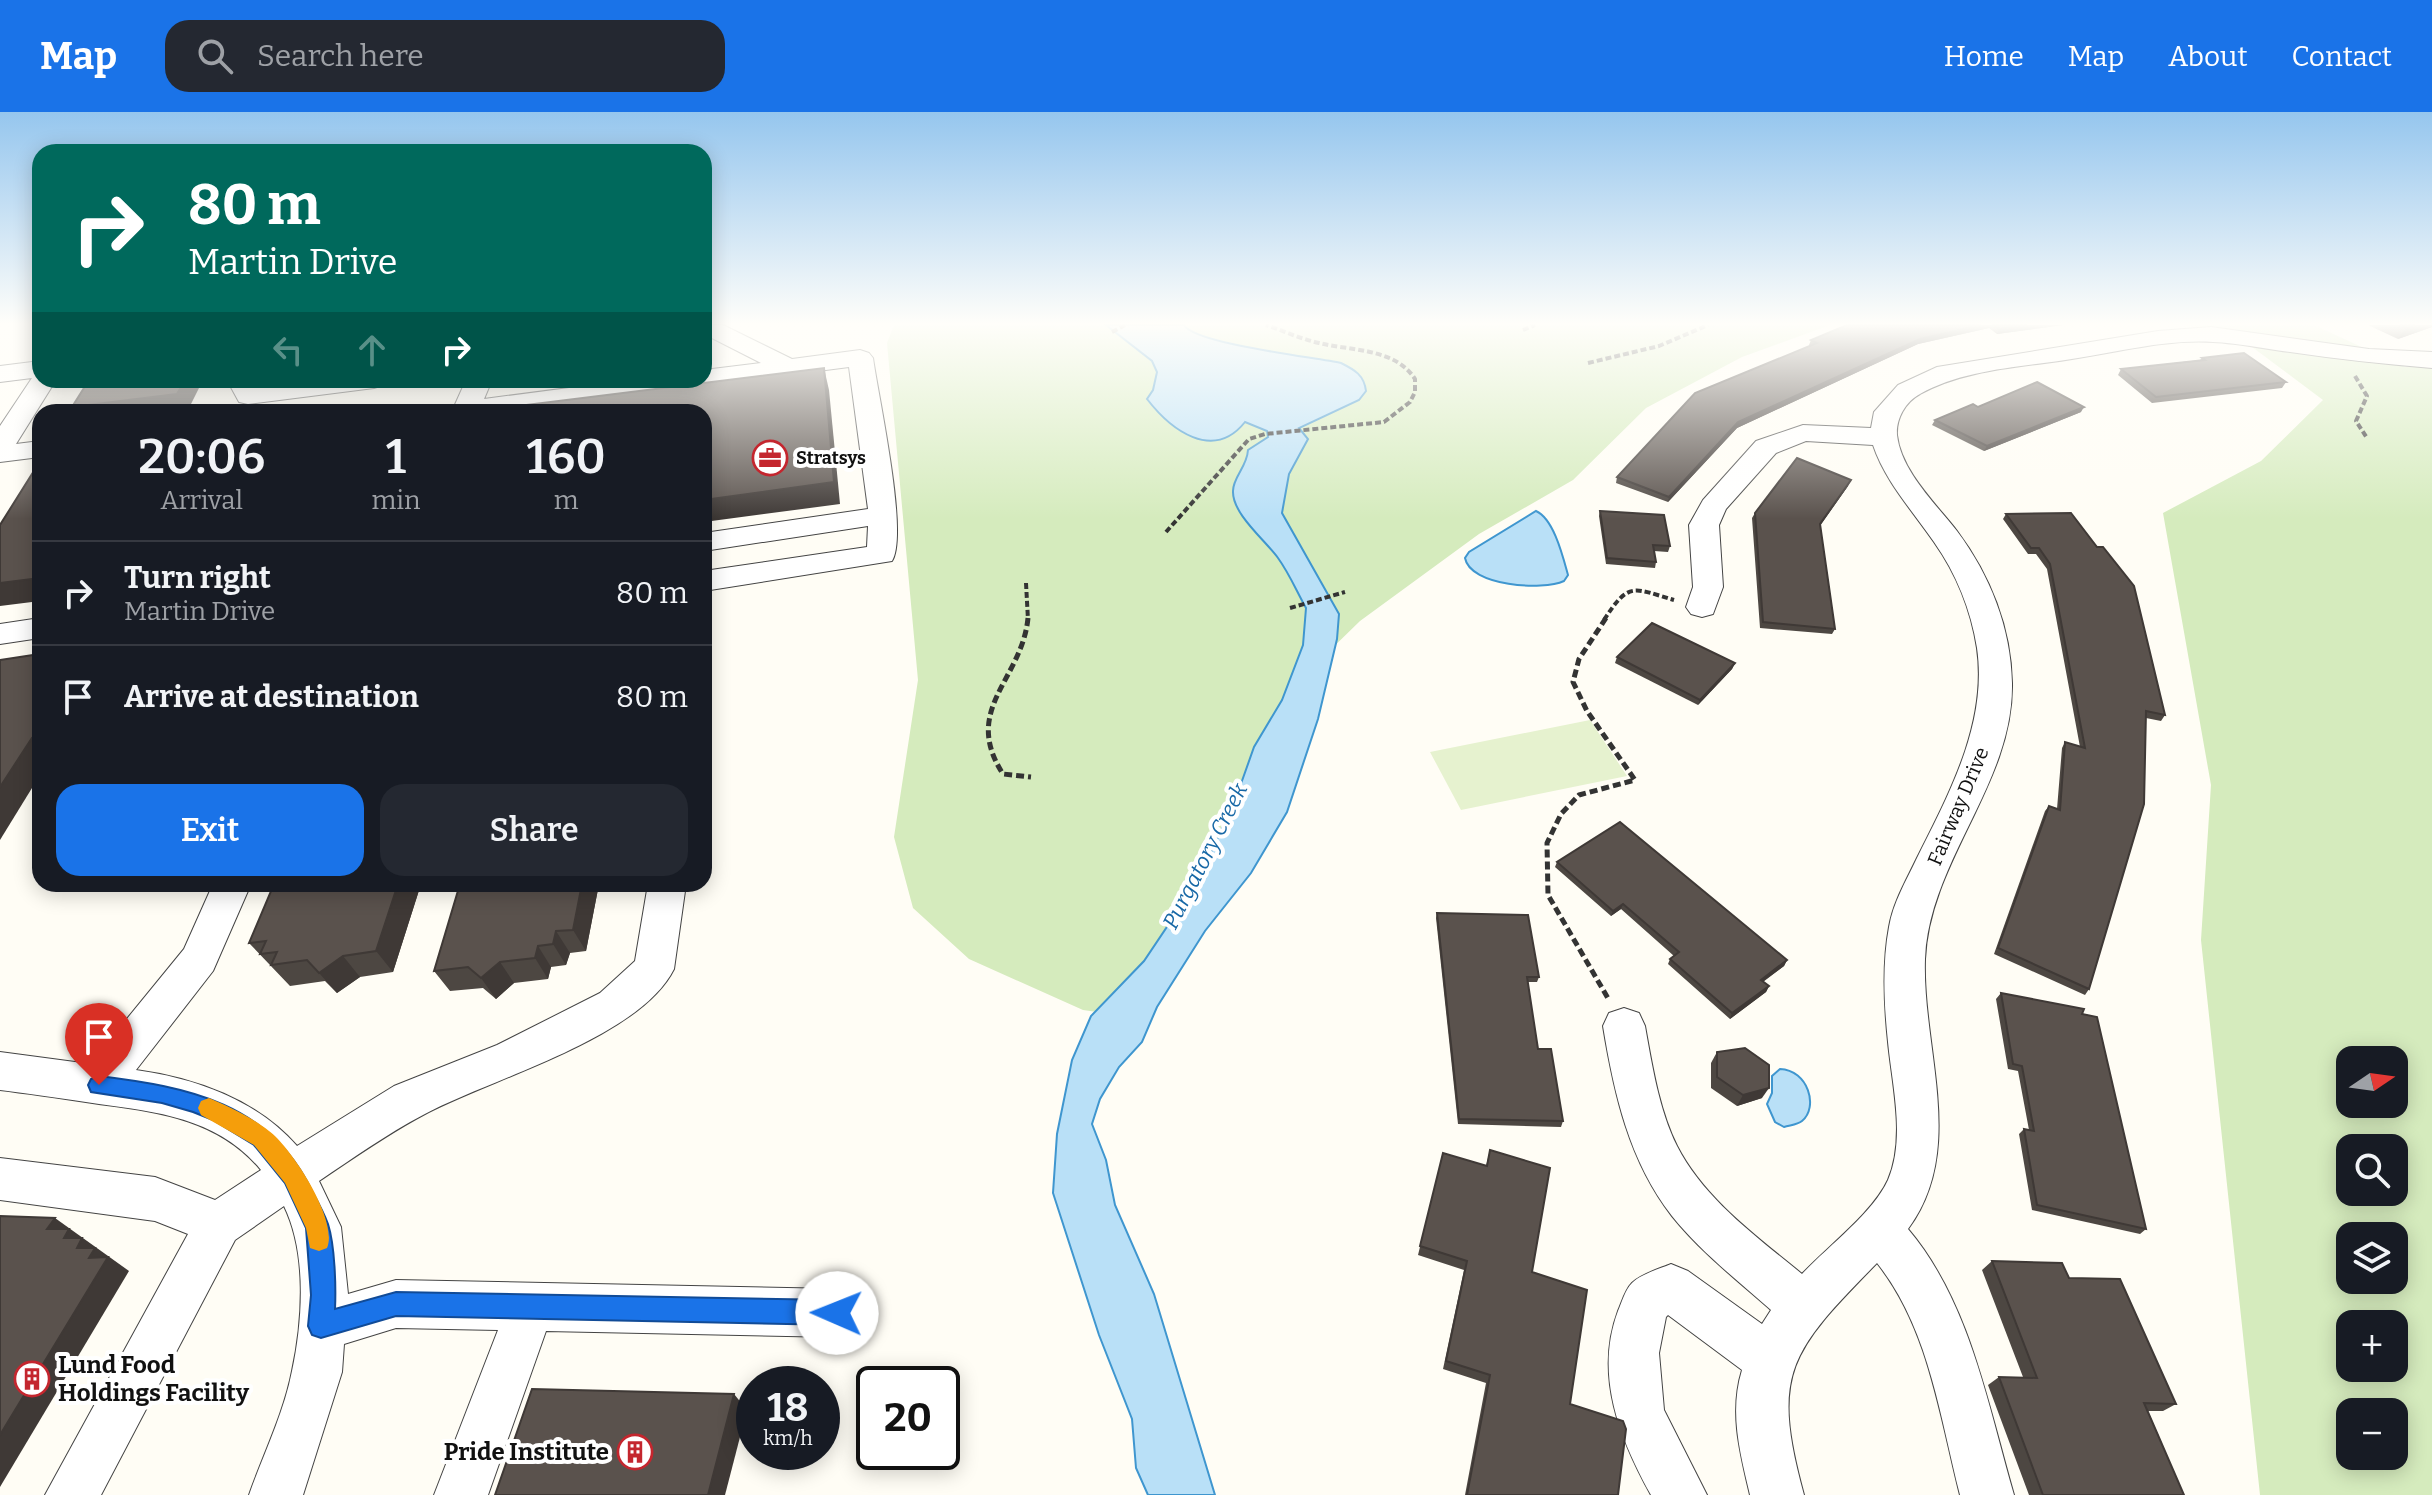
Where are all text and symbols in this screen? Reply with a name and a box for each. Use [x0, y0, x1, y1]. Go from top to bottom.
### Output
search box [165, 20, 725, 92]
text: Map [40, 33, 117, 79]
icon: search [193, 34, 237, 78]
text: Search here [257, 38, 424, 74]
text: Home [1944, 40, 2024, 73]
text: Map [2068, 40, 2124, 73]
text: About [2168, 40, 2248, 73]
text: Contact [2292, 40, 2392, 73]
text: 80 m [188, 172, 321, 239]
icon: right [56, 176, 160, 280]
text: Martin Drive [188, 240, 398, 284]
icon: left [266, 328, 310, 372]
icon: ahead [350, 328, 394, 372]
icon: right [434, 328, 478, 372]
text: 20:06 [138, 428, 265, 486]
text: 1 [386, 428, 406, 486]
text: 160 [527, 428, 606, 486]
office icon: Stratsys [751, 439, 789, 477]
place label: Stratsys [796, 447, 866, 469]
text: Arrival [161, 485, 243, 516]
text: min [371, 485, 420, 516]
text: m [554, 485, 579, 516]
text: Turn right [124, 560, 271, 596]
icon: right [56, 571, 100, 615]
text: 80 m [616, 575, 688, 611]
text: Martin Drive [124, 596, 275, 627]
icon: arrive [56, 675, 100, 719]
text: Arrive at destination [124, 679, 419, 715]
text: 80 m [616, 679, 688, 715]
street label: Fairway Drive [1922, 743, 1994, 869]
water label: Purgatory Creek [1157, 778, 1254, 933]
button: Exit [56, 784, 364, 876]
button: Share [380, 784, 688, 876]
pin [65, 1003, 133, 1085]
icon: arrive [77, 1015, 121, 1059]
north arrow [2336, 1046, 2408, 1118]
map controls [2336, 1046, 2408, 1470]
button: search [2336, 1134, 2408, 1206]
button: layers [2336, 1222, 2408, 1294]
position arrow [795, 1271, 879, 1355]
button: + [2336, 1310, 2408, 1382]
place label: Lund Food Holdings Facility [58, 1351, 250, 1407]
building icon: Lund Food Holdings Facility [13, 1360, 51, 1398]
speed limit sign: 20 [856, 1366, 960, 1470]
text: 18 [767, 1384, 809, 1432]
button: − [2336, 1398, 2408, 1470]
text: km/h [763, 1426, 813, 1450]
building icon: Pride Institute [616, 1433, 654, 1471]
place label: Pride Institute [444, 1438, 609, 1466]

